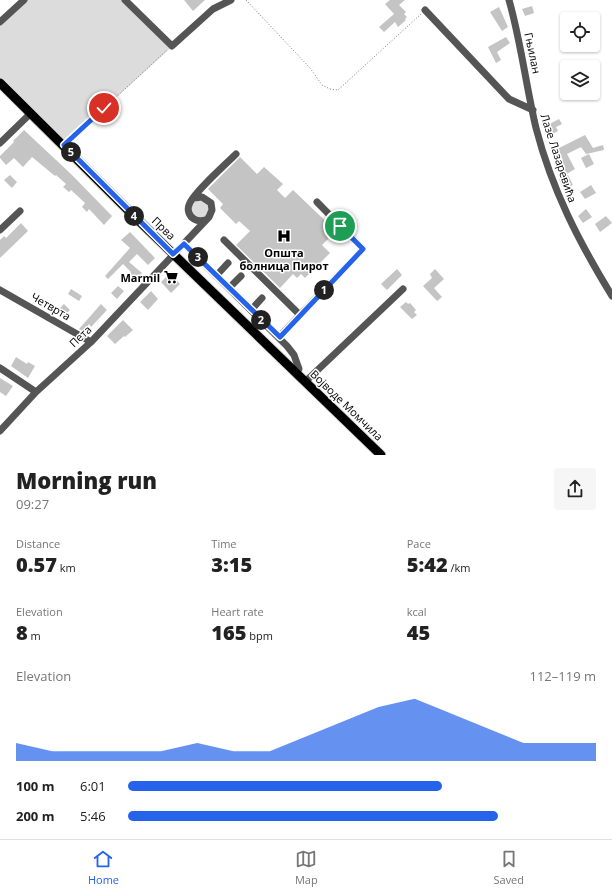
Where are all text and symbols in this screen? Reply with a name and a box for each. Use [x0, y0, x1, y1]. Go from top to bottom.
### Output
map controls [560, 12, 600, 100]
button: locate [560, 12, 600, 52]
street label: Гњилан [521, 31, 545, 75]
button: layers [560, 60, 600, 100]
pin [87, 91, 121, 125]
icon: check [93, 97, 115, 119]
street label: Лазе Лазаревића [538, 112, 580, 204]
pin: 5 [61, 142, 81, 162]
text: 5 [68, 144, 74, 159]
pin: 4 [124, 206, 144, 226]
text: 4 [131, 208, 137, 223]
pin [323, 209, 357, 243]
street label: Прва [149, 213, 179, 243]
icon: arrive [329, 215, 351, 237]
hospital icon: Општа болница Пирот [276, 228, 292, 244]
place label: Општа болница Пирот [240, 245, 329, 273]
pin: 3 [188, 247, 208, 267]
text: 3 [195, 249, 201, 264]
supermarket icon: Marmil [163, 269, 179, 285]
place label: Marmil [120, 270, 160, 285]
pin: 1 [314, 280, 334, 300]
text: 1 [321, 282, 327, 297]
street label: Четврта [28, 289, 74, 323]
pin: 2 [251, 310, 271, 330]
text: 2 [258, 312, 264, 327]
street label: Пета [66, 322, 94, 350]
street label: Војводе Момчила [307, 366, 387, 444]
text: Morning run [16, 465, 157, 495]
button: share [554, 468, 596, 510]
text: 09:27 [16, 495, 49, 513]
text: Distance [16, 536, 60, 551]
text: Time [211, 536, 237, 551]
text: Pace [407, 536, 431, 551]
text: 0.57 [16, 551, 57, 578]
text: 3:15 [211, 551, 252, 578]
text: 5:42 [407, 551, 448, 578]
text: km [57, 560, 76, 575]
text: /km [448, 560, 470, 575]
text: Elevation [16, 604, 63, 619]
text: Heart rate [211, 604, 264, 619]
text: kcal [407, 604, 427, 619]
text: 8 [16, 619, 28, 646]
text: 165 [211, 619, 246, 646]
text: 45 [407, 619, 430, 646]
text: m [28, 628, 41, 643]
text: bpm [246, 628, 273, 643]
text: Elevation [16, 667, 71, 685]
text: 112–119 m [529, 667, 596, 685]
text: 100 m [16, 777, 54, 795]
text: 6:01 [80, 777, 106, 795]
text: 200 m [16, 807, 54, 825]
text: 5:46 [80, 807, 106, 825]
tab: Home [88, 848, 119, 887]
tab: Map [295, 848, 318, 887]
tab: Saved [493, 848, 524, 887]

